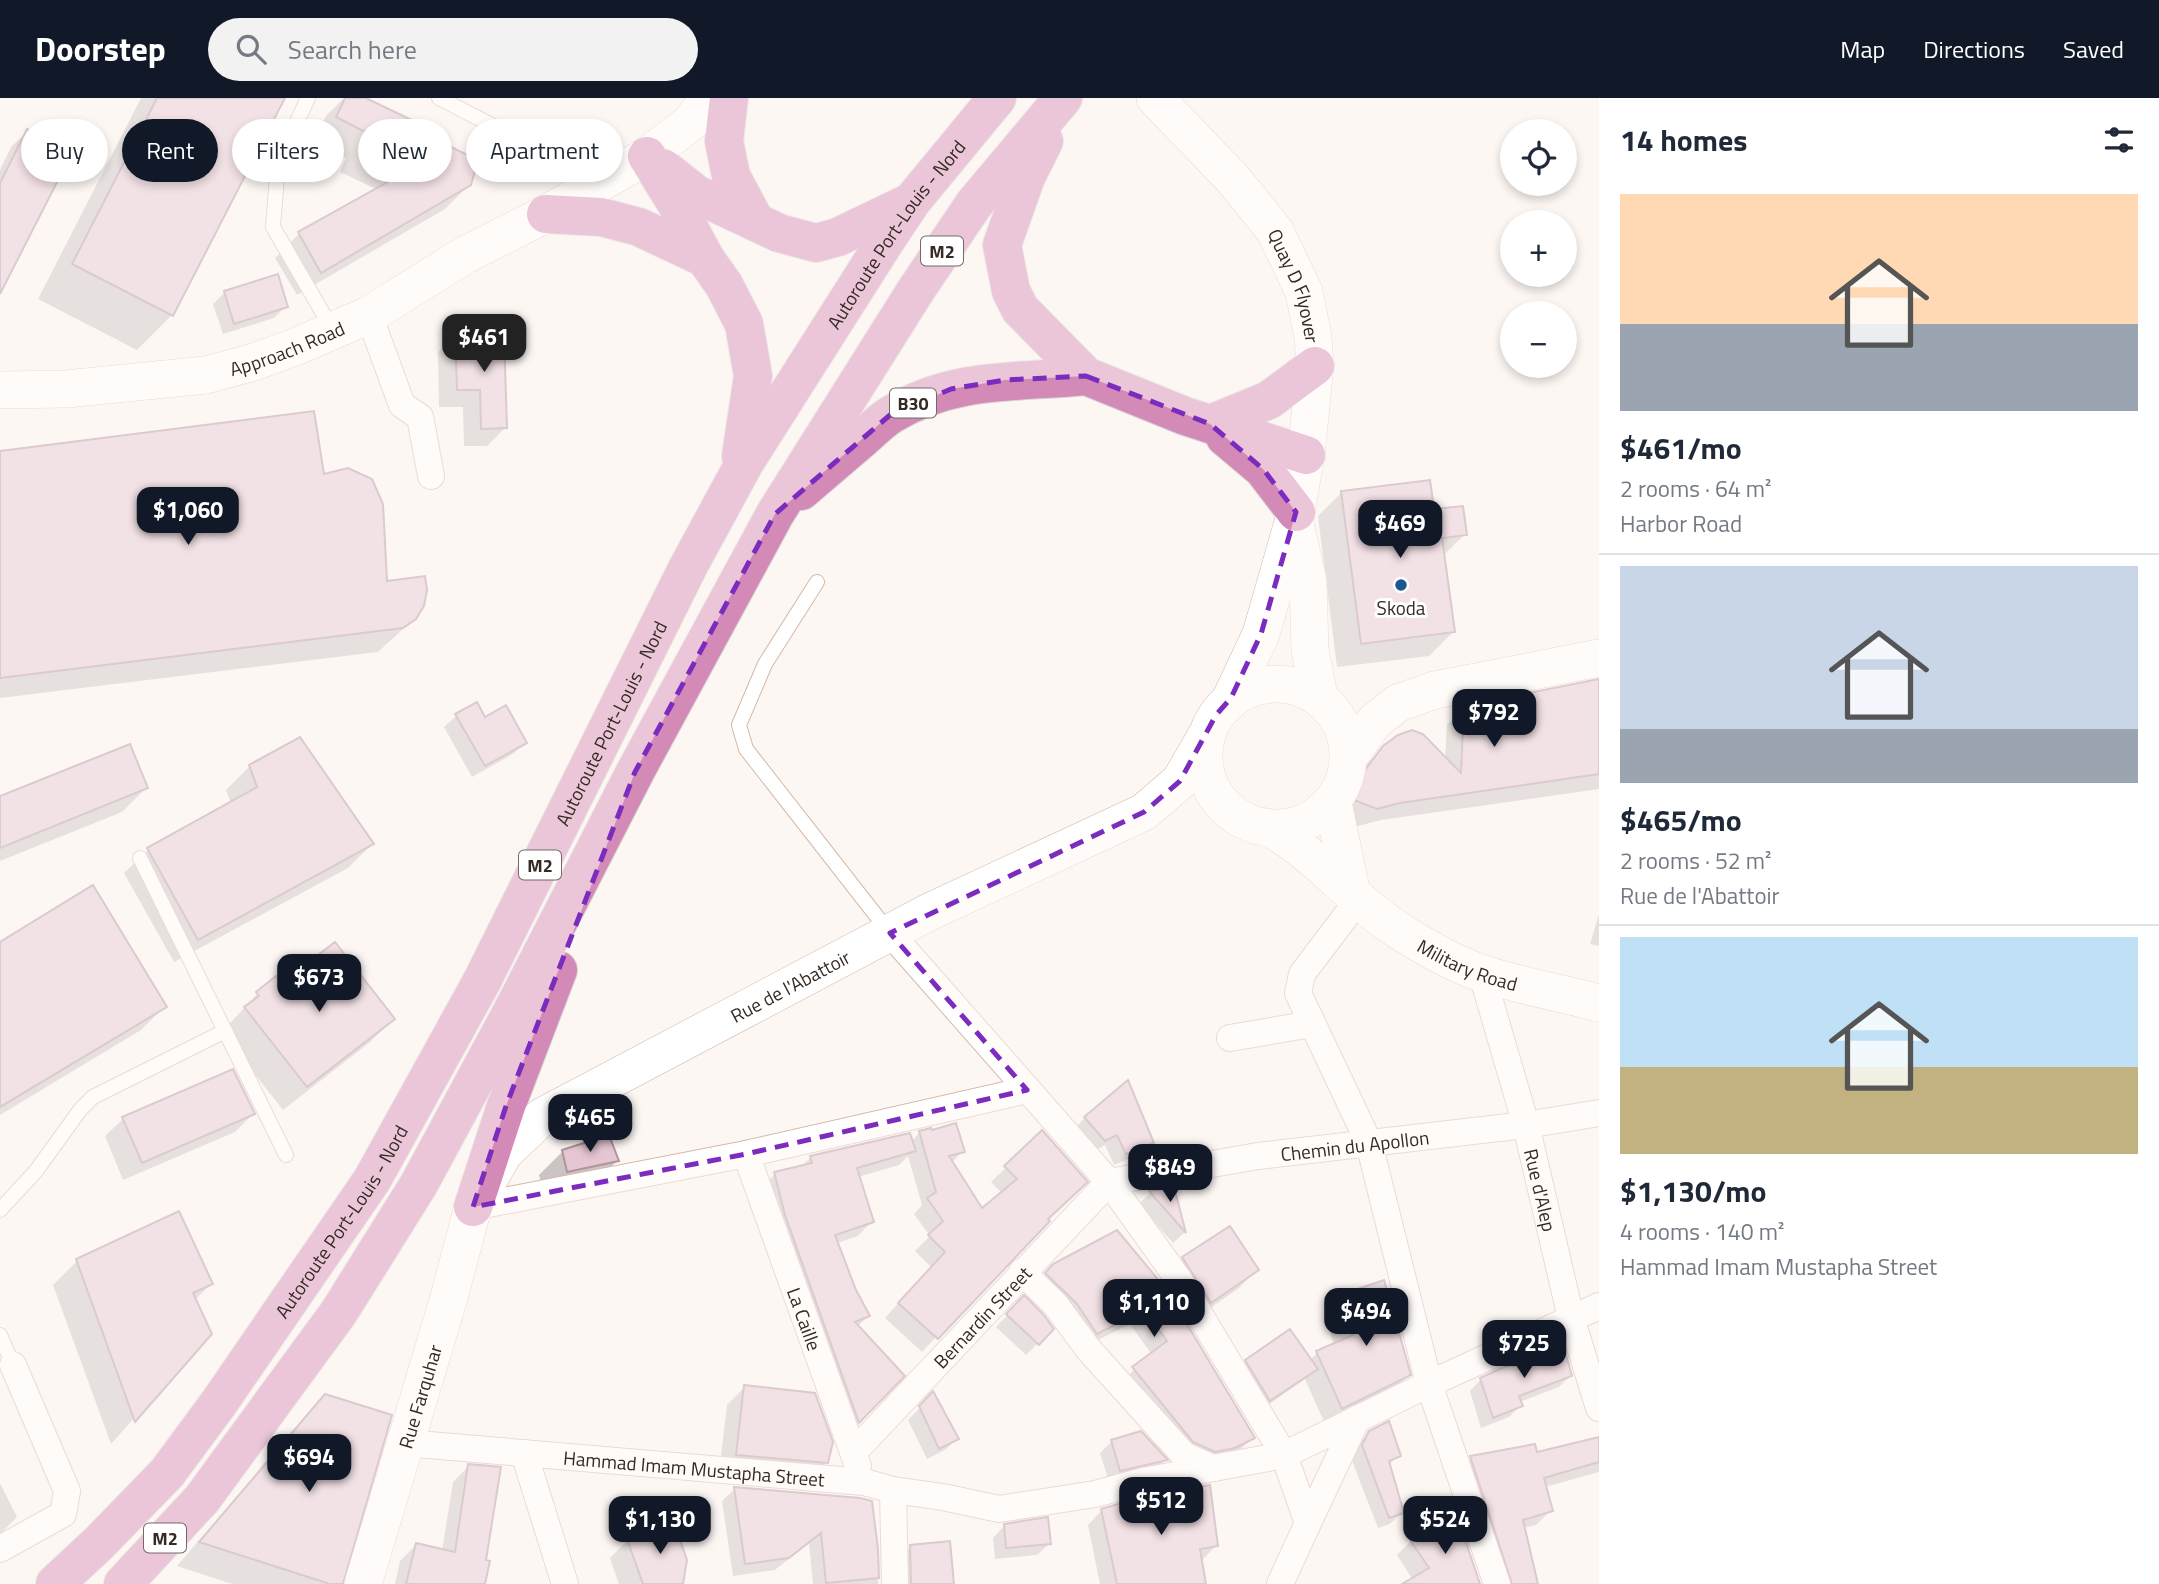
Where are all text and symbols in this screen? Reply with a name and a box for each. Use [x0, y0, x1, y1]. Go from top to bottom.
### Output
search box [208, 18, 698, 81]
text: Doorstep [35, 24, 166, 74]
icon: search [232, 30, 270, 68]
text: Search here [288, 30, 417, 69]
text: Map [1840, 31, 1885, 67]
text: Directions [1923, 31, 2025, 67]
text: Saved [2063, 31, 2124, 67]
text: 14 homes [1620, 117, 1747, 163]
chip: Buy [21, 119, 108, 182]
chip: Rent [122, 119, 218, 182]
chip: Filters [232, 119, 344, 182]
chip: New [358, 119, 452, 182]
chip: Apartment [466, 119, 623, 182]
map controls [1500, 119, 1577, 378]
button: locate [1500, 119, 1577, 196]
icon: filters [2100, 121, 2138, 159]
street label: Autoroute Port-Louis - Nord [819, 133, 972, 334]
button: + [1500, 210, 1577, 287]
street label: Quay D Flyover [1261, 223, 1328, 344]
road number: M2 [921, 236, 963, 266]
icon: home [1816, 240, 1942, 366]
button: − [1500, 301, 1577, 378]
street label: Approach Road [226, 313, 349, 383]
pin: $461 [443, 314, 525, 374]
text: $461 [458, 319, 510, 354]
road number: B30 [890, 388, 936, 418]
text: $461/mo [1620, 425, 1742, 471]
text: 2 rooms · 64 m² [1620, 471, 1771, 506]
pin: $1,060 [131, 488, 245, 547]
text: $1,060 [153, 492, 223, 527]
pin: $469 [1359, 500, 1441, 560]
text: $469 [1374, 505, 1426, 540]
text: Harbor Road [1620, 506, 1742, 541]
marker: Skoda [1393, 577, 1409, 593]
place label: Skoda [1377, 593, 1426, 622]
icon: home [1816, 612, 1942, 738]
street label: Autoroute Port-Louis - Nord [547, 615, 674, 830]
pin: $792 [1453, 690, 1535, 749]
text: $792 [1468, 694, 1520, 729]
text: $465/mo [1620, 797, 1742, 843]
text: 2 rooms · 52 m² [1620, 843, 1771, 878]
road number: M2 [519, 850, 561, 880]
text: Rue de l'Abattoir [1620, 878, 1780, 913]
street label: Military Road [1412, 931, 1521, 998]
street label: Rue de l'Abattoir [725, 942, 855, 1029]
pin: $673 [278, 954, 360, 1014]
text: $673 [293, 959, 345, 994]
icon: home [1816, 983, 1942, 1109]
pin: $465 [549, 1094, 631, 1154]
text: $465 [564, 1099, 616, 1134]
street label: Autoroute Port-Louis - Nord [267, 1119, 414, 1323]
street label: Chemin du Apollon [1279, 1122, 1431, 1168]
pin: $849 [1129, 1144, 1211, 1204]
street label: Rue d'Alep [1517, 1146, 1565, 1234]
text: $849 [1144, 1149, 1196, 1184]
text: $1,130/mo [1620, 1168, 1766, 1214]
text: 4 rooms · 140 m² [1620, 1214, 1784, 1249]
text: Hammad Imam Mustapha Street [1620, 1249, 1937, 1284]
street label: Bernardin Street [926, 1259, 1038, 1375]
pin: $1,110 [1097, 1280, 1211, 1339]
street label: La Caille [780, 1283, 830, 1354]
text: $1,110 [1119, 1284, 1189, 1319]
pin: $494 [1325, 1288, 1407, 1348]
text: $494 [1340, 1293, 1392, 1328]
pin: $725 [1483, 1320, 1565, 1380]
text: $725 [1498, 1325, 1550, 1360]
street label: Rue Farquhar [390, 1340, 449, 1452]
pin: $694 [268, 1434, 350, 1494]
text: $694 [283, 1439, 335, 1474]
street label: Hammad Imam Mustapha Street [562, 1442, 826, 1493]
pin: $512 [1120, 1478, 1202, 1537]
text: $512 [1135, 1482, 1187, 1517]
pin: $1,130 [603, 1496, 717, 1556]
pin: $524 [1404, 1496, 1486, 1556]
text: $1,130 [625, 1501, 695, 1536]
text: $524 [1419, 1501, 1471, 1536]
road number: M2 [144, 1524, 186, 1553]

